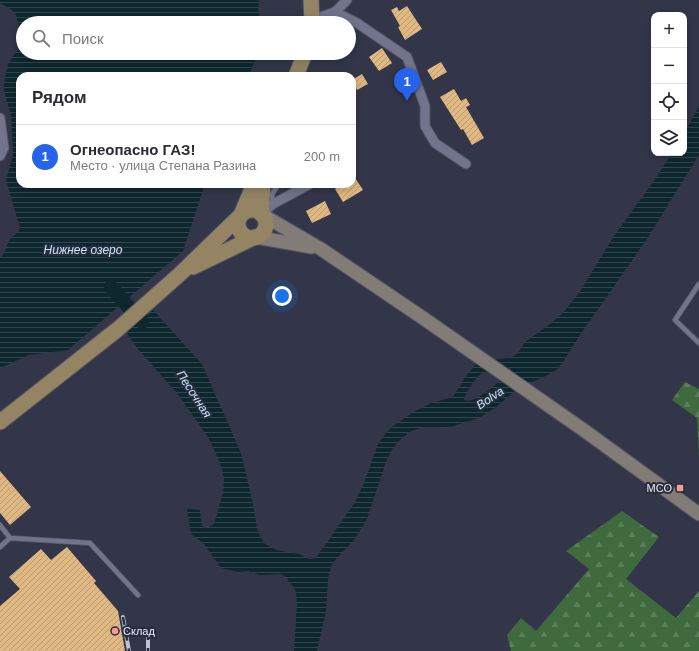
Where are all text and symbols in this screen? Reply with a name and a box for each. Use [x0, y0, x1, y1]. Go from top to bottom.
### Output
map controls [651, 12, 687, 156]
button: + [651, 12, 687, 48]
search box [16, 16, 356, 60]
icon: search [30, 27, 52, 49]
text: Поиск [62, 30, 104, 47]
button: − [651, 48, 687, 84]
pin: 1 [394, 68, 420, 101]
button: locate [651, 84, 687, 120]
text: Рядом [32, 88, 87, 107]
button: layers [651, 120, 687, 156]
text: Огнеопасно ГАЗ! [70, 141, 195, 158]
text: 1 [41, 149, 49, 164]
text: 200 m [304, 149, 340, 164]
text: Место · улица Степана Разина [70, 158, 256, 173]
water label: Нижнее озеро [44, 243, 123, 257]
your location [272, 286, 292, 306]
water label: Песочная [174, 368, 215, 421]
water label: Bolva [474, 384, 507, 412]
place label: МСО [647, 482, 672, 494]
marker: МСО [675, 483, 685, 493]
place label: Склад [123, 625, 155, 637]
marker: Склад [110, 626, 120, 636]

